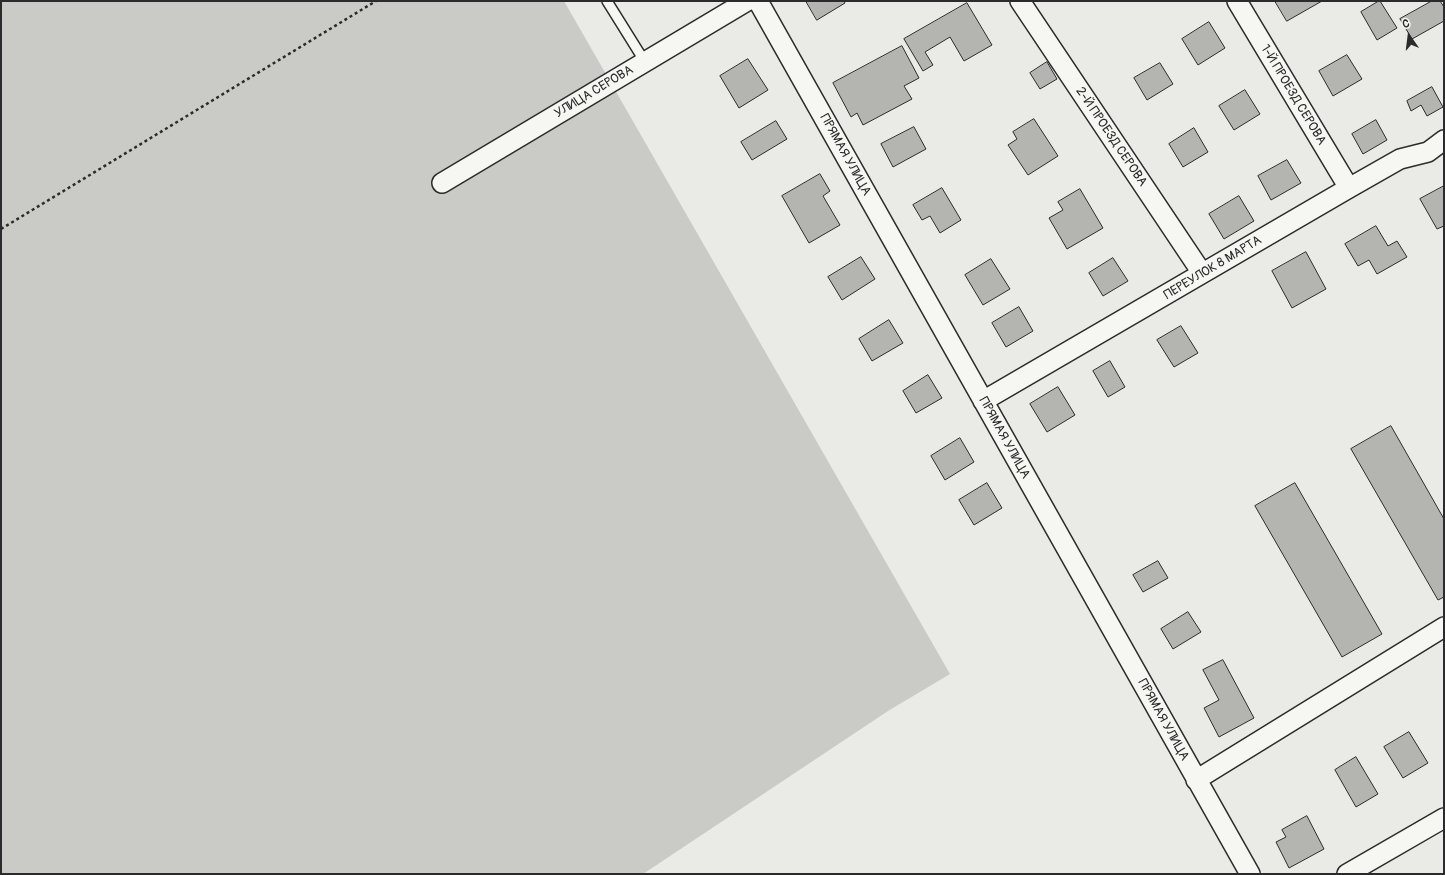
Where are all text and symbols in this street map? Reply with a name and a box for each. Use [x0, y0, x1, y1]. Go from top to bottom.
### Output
north arrow [1389, 16, 1429, 56]
text: С [1401, 17, 1411, 31]
street label: 1-Й ПРОЕЗД СЕРОВА [1257, 42, 1329, 148]
street label: УЛИЦА СЕРОВА [552, 62, 636, 122]
street label: 2-Й ПРОЕЗД СЕРОВА [1072, 84, 1150, 190]
street label: ПРЯМАЯ УЛИЦА [816, 111, 874, 199]
street label: ПЕРЕУЛОК 8 МАРТА [1161, 233, 1265, 303]
street label: ПРЯМАЯ УЛИЦА [975, 394, 1033, 482]
street label: ПРЯМАЯ УЛИЦА [1134, 676, 1192, 764]

